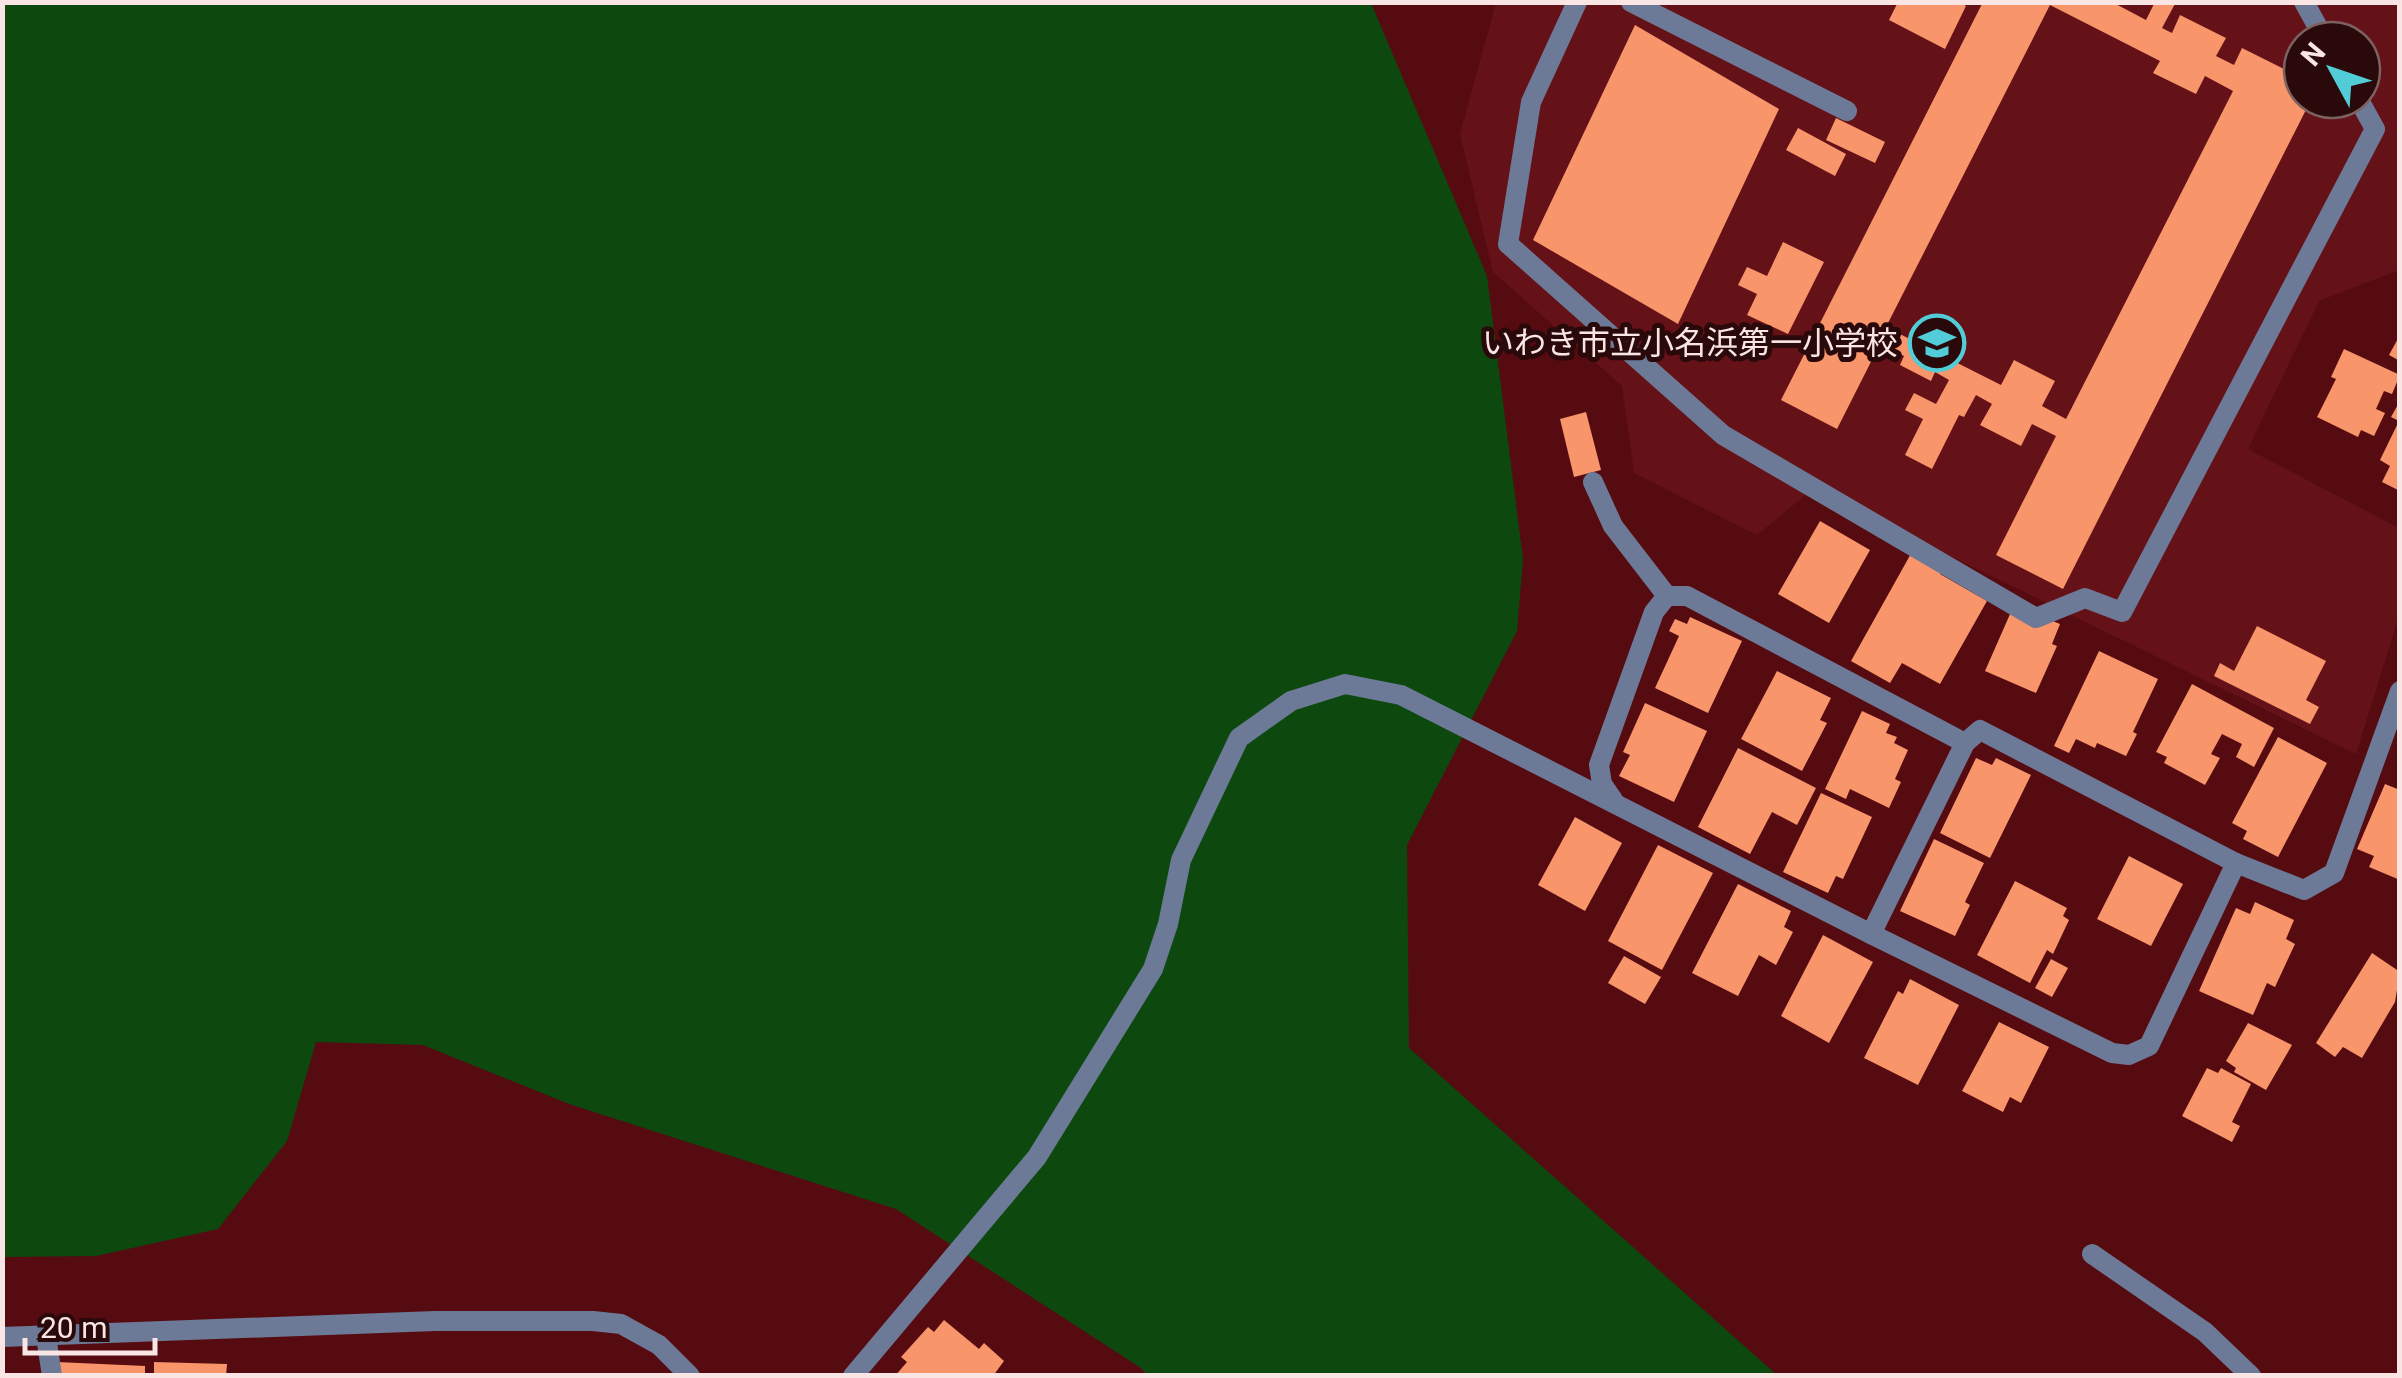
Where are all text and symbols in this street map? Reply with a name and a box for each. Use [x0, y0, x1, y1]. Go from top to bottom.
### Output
north arrow [2282, 20, 2382, 120]
text: N [2294, 36, 2332, 72]
school or university icon: いわき市立小名浜第一小学校 [1907, 313, 1967, 373]
place label: いわき市立小名浜第一小学校 [1482, 324, 1898, 362]
scale bar [25, 1293, 155, 1355]
text: 20 m [40, 1310, 107, 1345]

